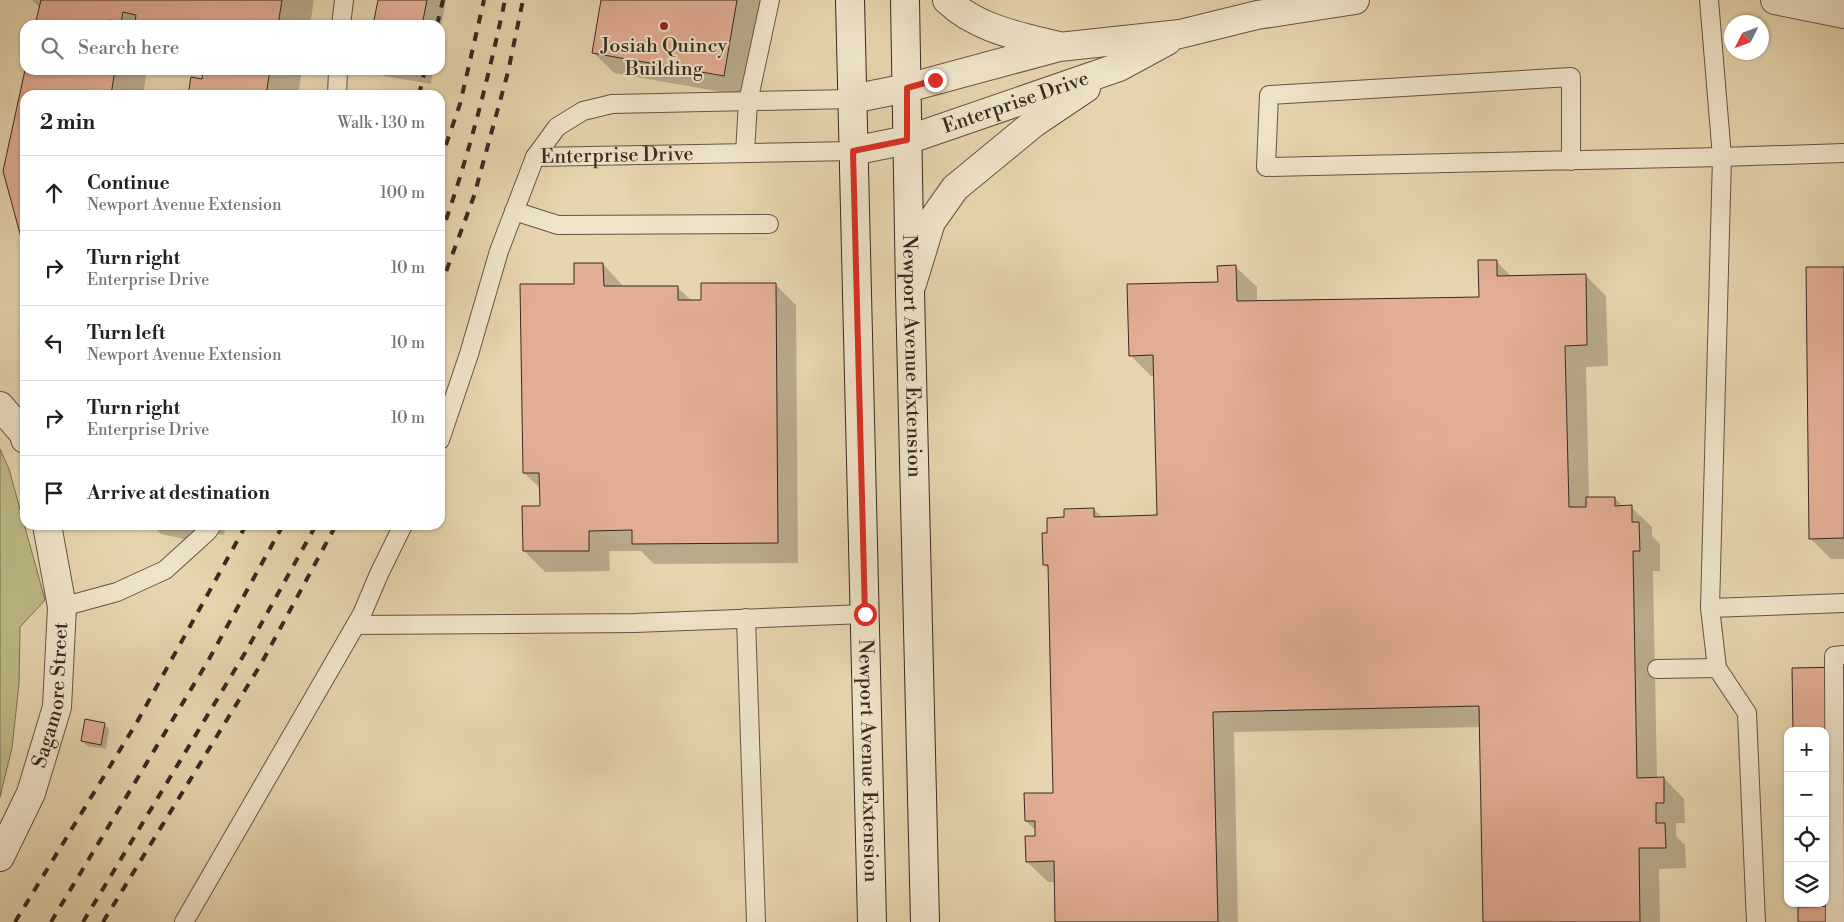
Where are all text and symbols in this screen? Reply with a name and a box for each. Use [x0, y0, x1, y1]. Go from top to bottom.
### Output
north arrow [1724, 15, 1769, 60]
search box [20, 20, 445, 75]
marker: Josiah Quincy Building [658, 20, 670, 32]
icon: search [38, 34, 66, 62]
place label: Josiah Quincy Building [600, 34, 728, 82]
text: Search here [78, 36, 179, 60]
street label: Enterprise Drive [939, 66, 1092, 139]
route end [924, 69, 947, 92]
text: 2 min [40, 110, 95, 136]
text: Walk · 130 m [337, 113, 425, 133]
street label: Enterprise Drive [540, 142, 694, 169]
text: Continue [87, 171, 170, 195]
icon: ahead [40, 179, 68, 207]
text: 100 m [380, 183, 425, 203]
text: Newport Avenue Extension [87, 195, 281, 215]
street label: Newport Avenue Extension [897, 234, 927, 478]
text: Turn right [87, 246, 180, 270]
icon: right [40, 254, 68, 282]
text: 10 m [391, 258, 425, 278]
text: Enterprise Drive [87, 270, 209, 290]
text: Turn left [87, 321, 166, 345]
icon: left [40, 329, 68, 357]
text: 10 m [391, 333, 425, 353]
text: Newport Avenue Extension [87, 345, 281, 365]
text: Turn right [87, 396, 180, 420]
icon: right [40, 404, 68, 432]
text: 10 m [391, 408, 425, 428]
text: Enterprise Drive [87, 420, 209, 440]
icon: arrive [40, 479, 68, 507]
text: Arrive at destination [87, 481, 270, 505]
route start [854, 603, 877, 626]
street label: Sagamore Street [27, 621, 74, 771]
street label: Newport Avenue Extension [853, 639, 884, 883]
map controls [1784, 727, 1829, 907]
button: + [1784, 727, 1829, 772]
button: − [1784, 772, 1829, 817]
button: locate [1784, 817, 1829, 862]
button: layers [1784, 862, 1829, 907]

